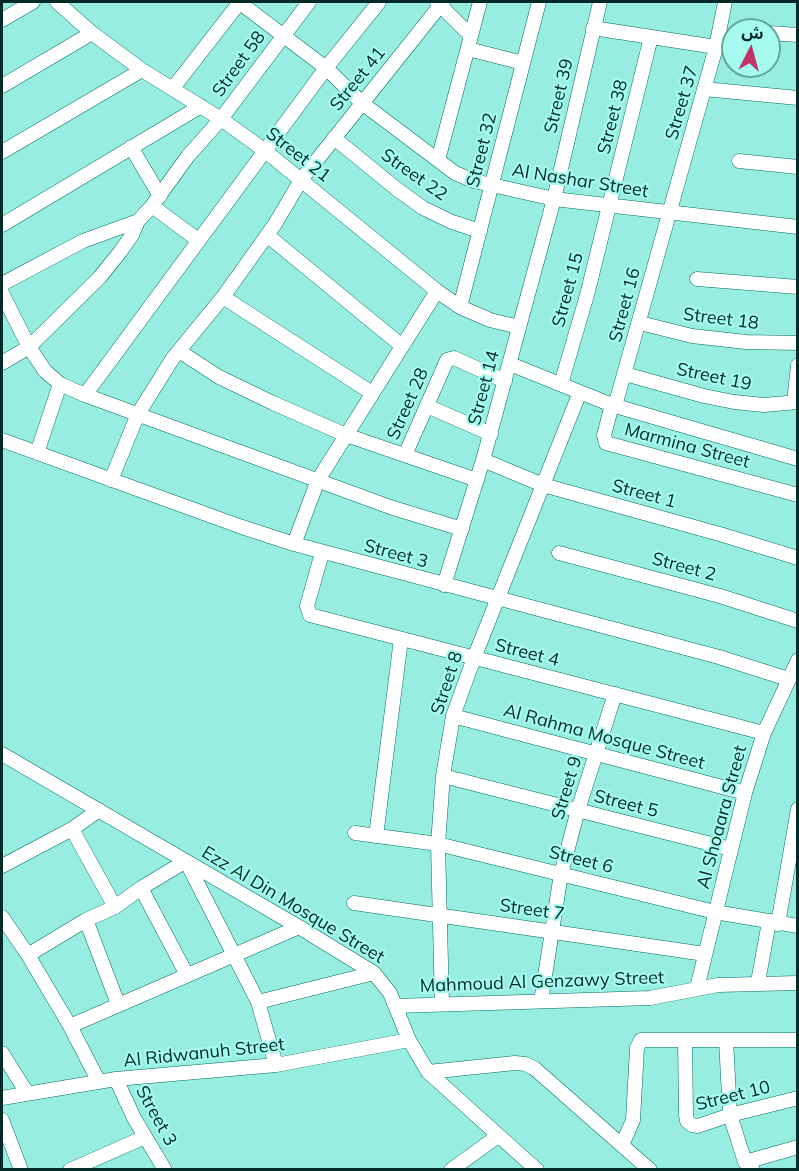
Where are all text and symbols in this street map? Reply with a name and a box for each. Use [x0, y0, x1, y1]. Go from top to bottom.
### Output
north arrow [721, 18, 781, 78]
text: ش [741, 21, 765, 43]
street label: Street 58 [208, 27, 270, 101]
street label: Street 41 [326, 43, 390, 115]
street label: Street 39 [540, 57, 578, 135]
street label: Street 37 [661, 63, 703, 143]
street label: Street 38 [593, 77, 633, 157]
street label: Street 32 [462, 110, 502, 190]
street label: Street 21 [261, 123, 335, 187]
street label: Street 22 [377, 144, 451, 206]
street label: Al Nashar Street [510, 160, 650, 202]
street label: Street 15 [548, 250, 588, 330]
street label: Street 16 [605, 265, 645, 345]
street label: Street 18 [682, 304, 760, 334]
street label: Street 14 [464, 348, 504, 428]
street label: Street 19 [675, 359, 753, 395]
street label: Street 28 [383, 365, 433, 443]
street label: Marmina Street [622, 419, 752, 473]
street label: Street 1 [610, 475, 678, 513]
street label: Street 3 [362, 535, 430, 573]
street label: Street 2 [650, 548, 718, 586]
street label: Street 4 [493, 635, 561, 671]
street label: Street 8 [427, 649, 467, 717]
street label: Al Rahma Mosque Street [501, 700, 707, 774]
street label: Al Shoaara Street [692, 743, 752, 891]
street label: Street 9 [547, 754, 587, 822]
street label: Street 5 [592, 786, 660, 822]
street label: Ezz Al Din Mosque Street [198, 842, 388, 968]
street label: Street 6 [547, 842, 615, 878]
street label: Street 7 [498, 895, 566, 925]
street label: Mahmoud Al Genzawy Street [420, 967, 664, 997]
street label: Al Ridwanuh Street [122, 1034, 286, 1072]
street label: Street 10 [693, 1076, 773, 1116]
street label: Street 3 [131, 1082, 181, 1150]

